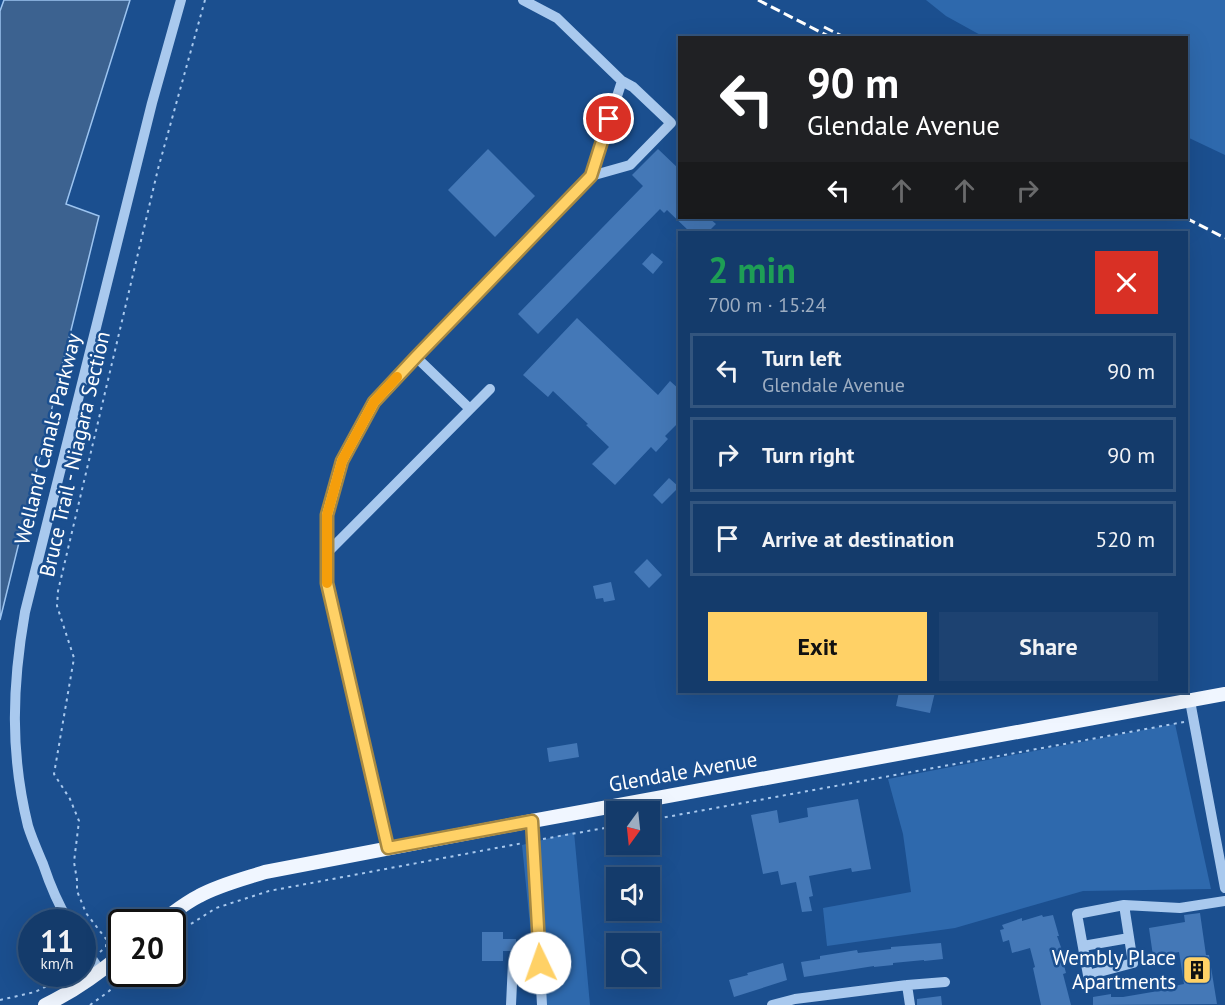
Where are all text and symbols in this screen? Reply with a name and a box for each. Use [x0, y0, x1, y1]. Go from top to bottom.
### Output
text: 90 m [807, 55, 899, 110]
icon: left [708, 60, 786, 138]
pin [583, 93, 634, 144]
icon: arrive [592, 102, 625, 135]
text: Glendale Avenue [807, 108, 1000, 142]
icon: left [822, 174, 855, 207]
icon: ahead [885, 174, 918, 207]
icon: ahead [948, 174, 981, 207]
icon: right [1011, 174, 1044, 207]
text: 2 min [708, 246, 796, 293]
button: close [1095, 251, 1158, 314]
text: 700 m · 15:24 [708, 292, 826, 318]
street label: Bruce Trail - Niagara Section [33, 329, 116, 579]
street label: Welland Canals Parkway [8, 330, 87, 547]
text: Turn left [762, 344, 842, 372]
icon: left [711, 354, 744, 387]
text: 90 m [1107, 357, 1155, 385]
text: Glendale Avenue [762, 372, 905, 398]
icon: right [711, 438, 744, 471]
text: Turn right [762, 441, 854, 469]
text: 90 m [1107, 441, 1155, 469]
icon: arrive [711, 522, 744, 555]
text: Arrive at destination [762, 525, 954, 553]
text: 520 m [1095, 525, 1155, 553]
button: Exit [708, 612, 927, 681]
button: Share [939, 612, 1158, 681]
street label: Glendale Avenue [607, 745, 759, 798]
north arrow [606, 801, 660, 855]
map controls [606, 801, 660, 987]
button: sound [606, 867, 660, 921]
speed limit sign: 20 [108, 909, 186, 987]
text: 11 [40, 921, 74, 960]
position arrow [508, 931, 572, 995]
button: search [606, 933, 660, 987]
place label: Wembly Place Apartments [1052, 944, 1176, 995]
text: km/h [41, 954, 73, 973]
building icon: Wembly Place Apartments [1181, 954, 1213, 986]

